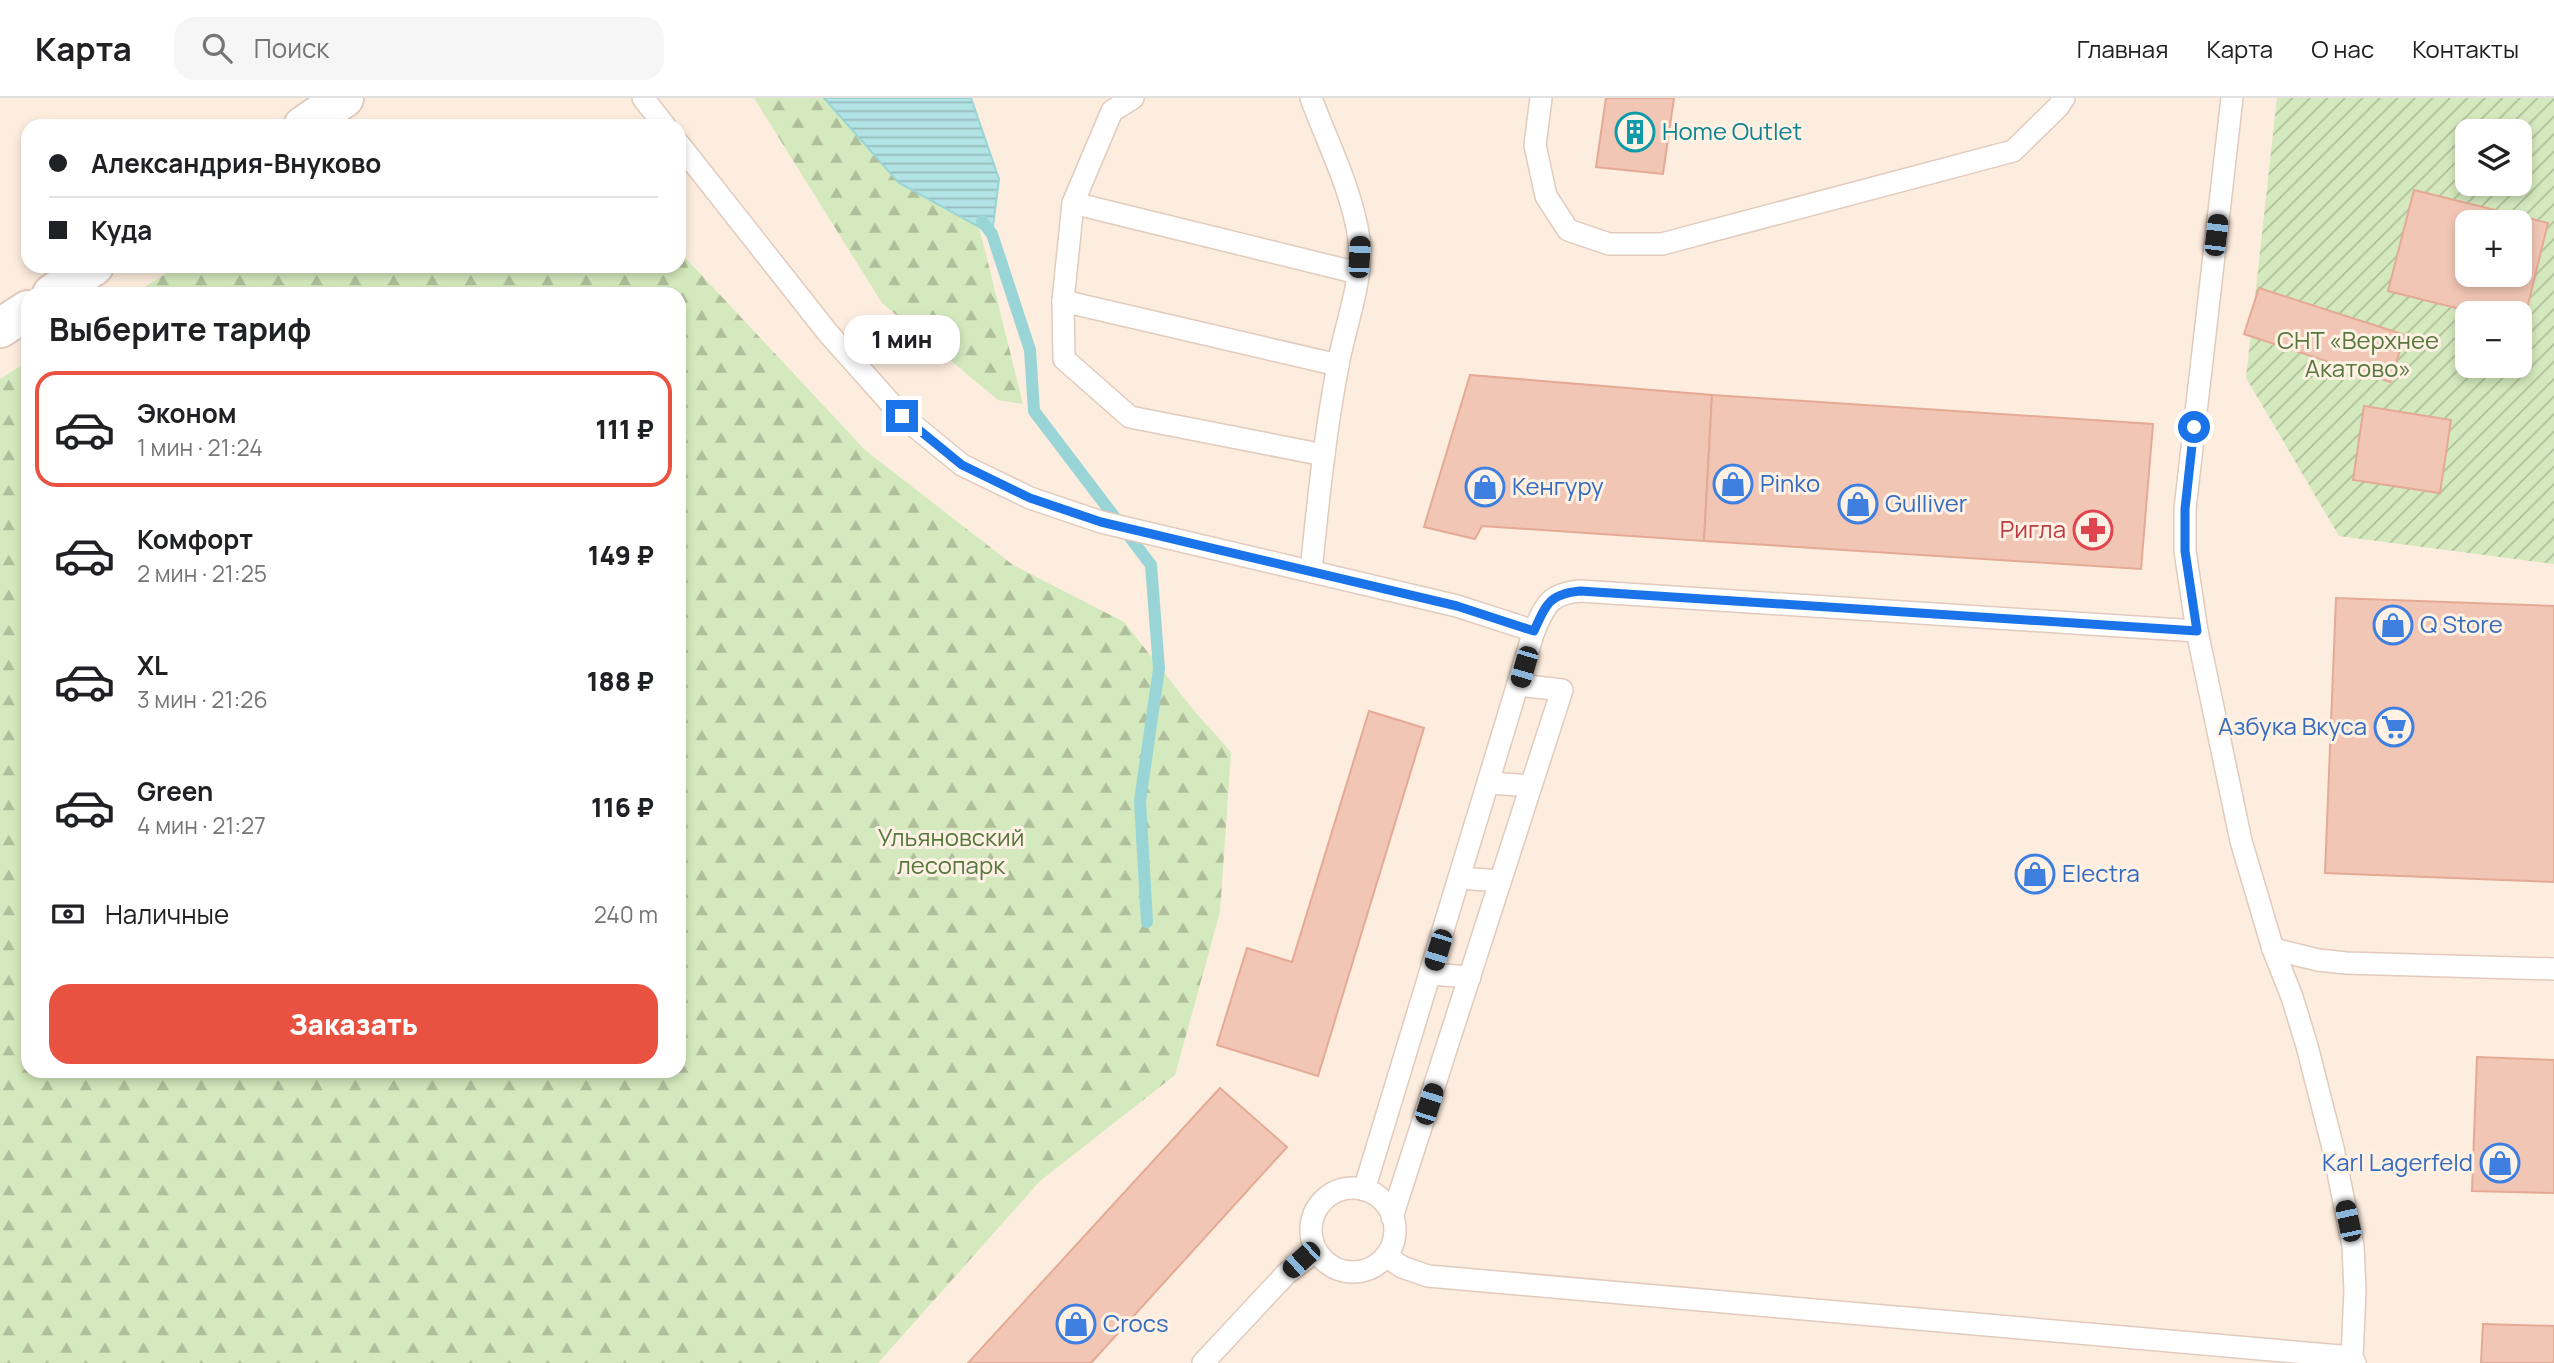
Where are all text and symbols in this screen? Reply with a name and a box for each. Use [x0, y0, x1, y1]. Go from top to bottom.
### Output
search box [174, 17, 664, 80]
text: Карта [35, 26, 132, 71]
icon: search [198, 29, 236, 67]
text: Поиск [254, 30, 329, 66]
text: Главная [2077, 32, 2168, 65]
text: Карта [2206, 32, 2273, 65]
text: О нас [2311, 32, 2374, 65]
text: Контакты [2412, 32, 2519, 65]
building icon: Home Outlet [1614, 111, 1656, 153]
place label: Home Outlet [1662, 114, 1802, 147]
map controls [2455, 119, 2532, 378]
button: layers [2455, 119, 2532, 196]
text: Александрия-Внуково [91, 145, 381, 181]
button: + [2455, 210, 2532, 287]
text: Куда [91, 212, 152, 248]
car [2204, 213, 2229, 257]
car [1348, 235, 1371, 279]
button: − [2455, 301, 2532, 378]
text: Выберите тариф [49, 307, 311, 351]
callout: 1 мин [844, 314, 960, 364]
text: 1 мин [872, 323, 932, 355]
park label: СНТ «Верхнее Акатово» [2277, 323, 2439, 384]
text: Эконом [137, 395, 237, 431]
icon: car [53, 398, 116, 461]
route end [886, 400, 918, 432]
text: 111 ₽ [595, 411, 654, 447]
route start [2178, 411, 2210, 443]
text: 1 мин · 21:24 [137, 431, 263, 463]
shop icon: Pinko [1712, 463, 1754, 505]
shop icon: Кенгуру [1464, 466, 1506, 508]
place label: Pinko [1760, 466, 1820, 499]
place label: Кенгуру [1512, 469, 1604, 502]
shop icon: Gulliver [1837, 483, 1879, 525]
place label: Gulliver [1885, 486, 1968, 519]
pharmacy icon: Ригла [2072, 509, 2114, 551]
place label: Ригла [2000, 512, 2066, 545]
text: Комфорт [137, 521, 253, 557]
icon: car [53, 524, 116, 587]
text: 149 ₽ [588, 537, 654, 573]
text: 2 мин · 21:25 [137, 557, 267, 589]
shop icon: Q Store [2372, 604, 2414, 646]
place label: Q Store [2420, 607, 2503, 640]
car [1509, 644, 1540, 690]
text: XL [137, 647, 168, 683]
icon: car [53, 650, 116, 713]
text: 188 ₽ [587, 663, 654, 699]
text: 3 мин · 21:26 [137, 683, 268, 715]
supermarket icon: Азбука Вкуса [2373, 706, 2415, 748]
place label: Азбука Вкуса [2218, 709, 2367, 742]
text: Green [137, 773, 213, 809]
icon: car [53, 776, 116, 839]
text: 116 ₽ [591, 789, 654, 825]
text: 4 мин · 21:27 [137, 809, 266, 841]
park label: Ульяновский лесопарк [878, 820, 1024, 881]
shop icon: Electra [2014, 853, 2056, 895]
place label: Electra [2062, 856, 2140, 889]
icon: cash [49, 895, 87, 933]
text: Наличные [105, 896, 229, 932]
text: 240 m [594, 898, 658, 930]
car [1422, 927, 1455, 973]
button: Заказать [49, 984, 658, 1064]
car [1413, 1081, 1446, 1127]
shop icon: Karl Lagerfeld [2479, 1142, 2521, 1184]
place label: Karl Lagerfeld [2322, 1145, 2473, 1178]
car [2334, 1198, 2363, 1244]
car [1279, 1238, 1324, 1282]
shop icon: Crocs [1055, 1303, 1097, 1345]
place label: Crocs [1103, 1306, 1169, 1339]

